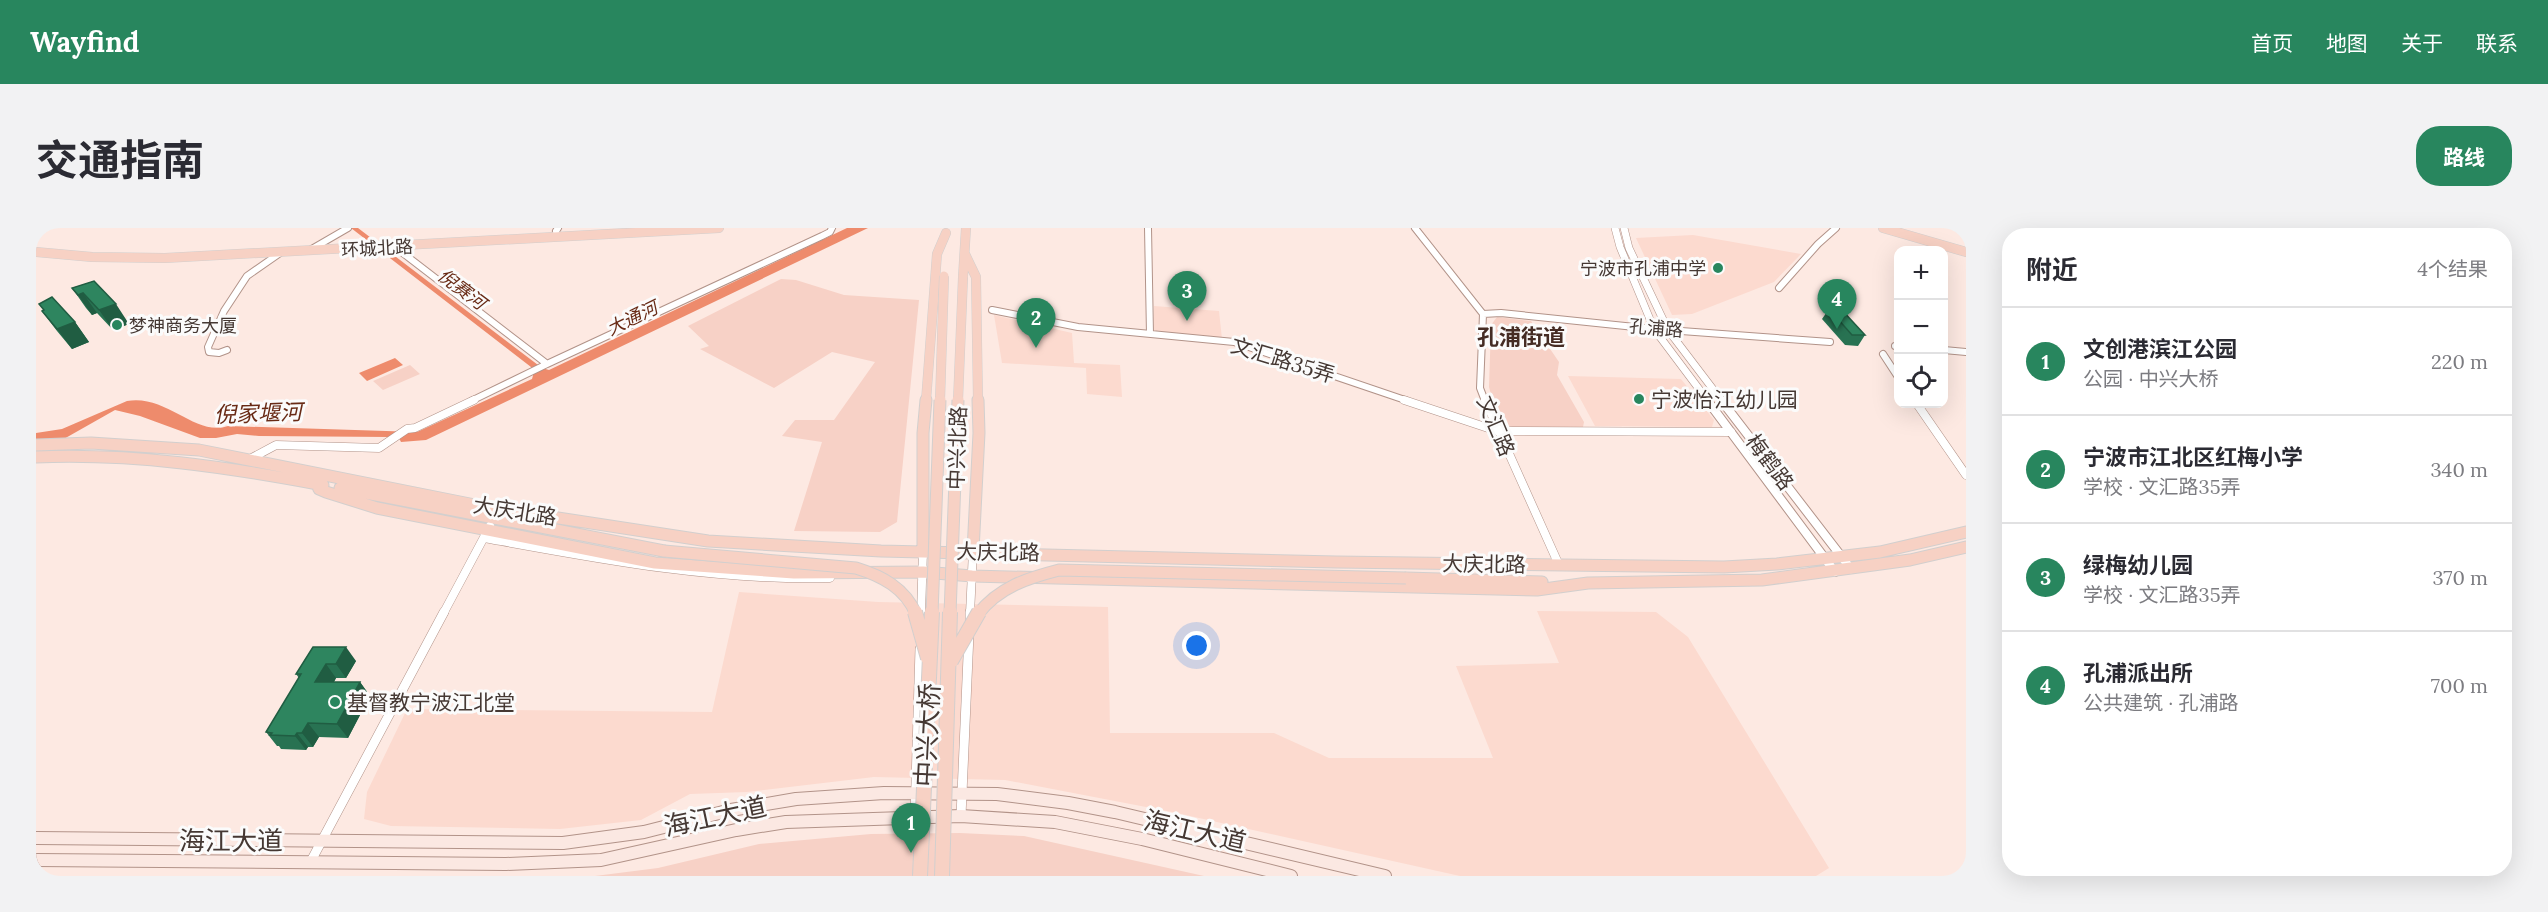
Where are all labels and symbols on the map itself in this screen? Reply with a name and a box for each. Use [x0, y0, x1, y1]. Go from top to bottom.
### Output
street label: 环城北路 [340, 235, 414, 261]
place label: 宁波市孔浦中学 [1580, 257, 1706, 280]
marker: 宁波市孔浦中学 [1711, 261, 1725, 275]
water label: 倪赛河 [434, 264, 493, 316]
pin: 3 [1168, 272, 1206, 321]
pin: 4 [1818, 279, 1856, 329]
water label: 大通河 [603, 295, 664, 340]
pin: 2 [1016, 298, 1056, 348]
place label: 梦神商务大厦 [129, 314, 237, 337]
street label: 孔浦路 [1628, 314, 1684, 342]
marker: 梦神商务大厦 [110, 318, 124, 332]
district label: 孔浦街道 [1477, 323, 1565, 351]
street label: 文汇路35弄 [1228, 331, 1338, 389]
place label: 宁波怡江幼儿园 [1651, 386, 1798, 413]
street label: 文汇路 [1471, 392, 1521, 460]
marker: 宁波怡江幼儿园 [1632, 392, 1646, 406]
water label: 倪家堰河 [214, 397, 306, 429]
street label: 中兴北路 [942, 406, 972, 490]
street label: 梅鹤路 [1740, 429, 1800, 495]
street label: 大庆北路 [471, 491, 559, 531]
street label: 大庆北路 [956, 538, 1040, 566]
street label: 大庆北路 [1442, 550, 1526, 578]
your location [1182, 631, 1211, 660]
street label: 中兴大桥 [908, 682, 946, 788]
place label: 基督教宁波江北堂 [347, 689, 515, 716]
marker: 基督教宁波江北堂 [328, 695, 342, 709]
street label: 海江大道 [661, 789, 769, 843]
street label: 海江大道 [1141, 803, 1249, 859]
pin: 1 [892, 804, 930, 853]
street label: 海江大道 [179, 824, 283, 857]

